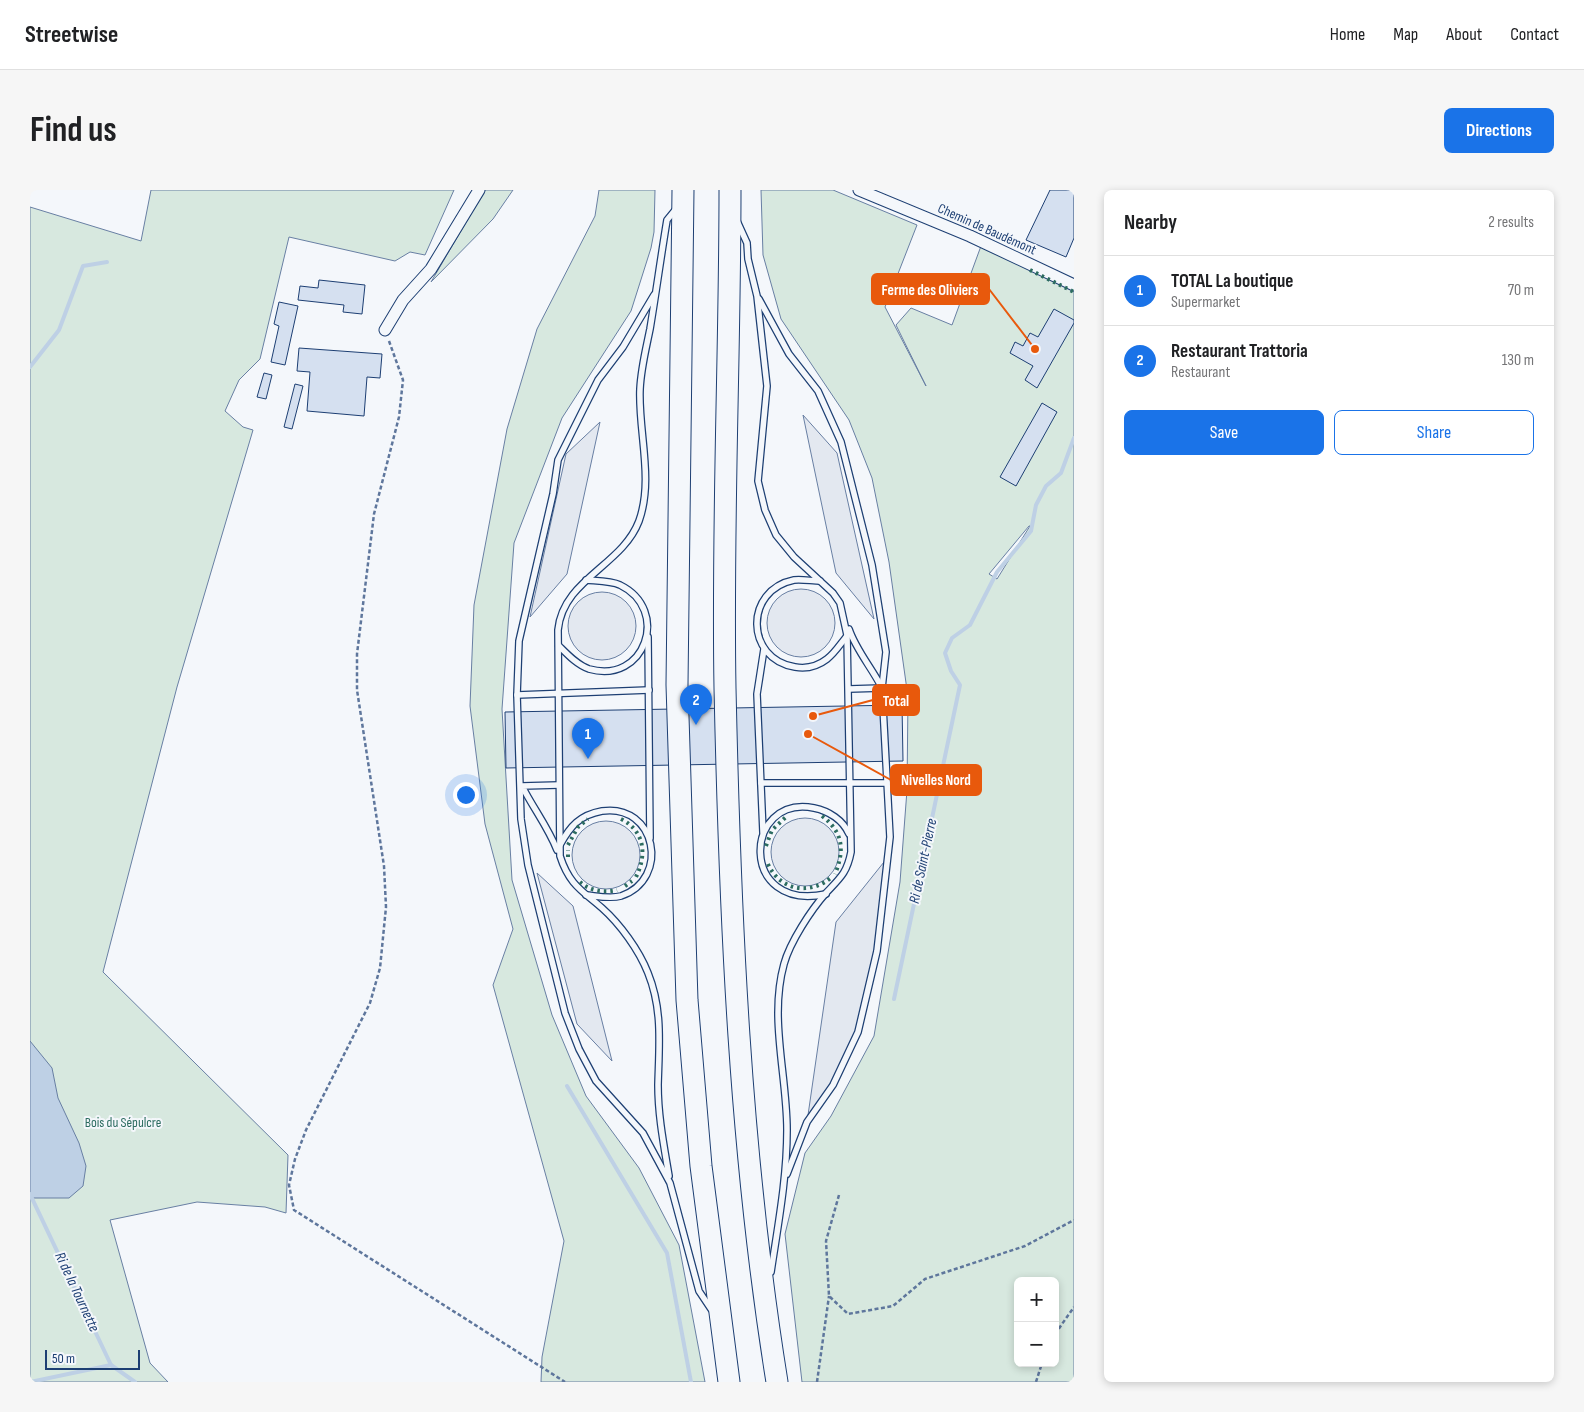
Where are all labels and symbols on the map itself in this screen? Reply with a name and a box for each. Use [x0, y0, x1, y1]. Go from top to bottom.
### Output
street label: Chemin de Baudémont [935, 200, 1039, 258]
callout: Ferme des Oliviers [872, 274, 989, 304]
text: Ferme des Oliviers [882, 281, 979, 300]
pin: 2 [680, 684, 712, 725]
callout: Total [873, 685, 919, 715]
text: Total [883, 692, 909, 711]
pin: 1 [572, 718, 604, 759]
callout: Nivelles Nord [891, 765, 981, 795]
text: Nivelles Nord [901, 771, 971, 790]
your location [453, 782, 479, 808]
water label: Ri de Saint-Pierre [905, 817, 941, 905]
park label: Bois du Sépulcre [85, 1114, 161, 1131]
water label: Ri de la Tournette [50, 1249, 104, 1335]
scale bar [45, 1347, 140, 1370]

